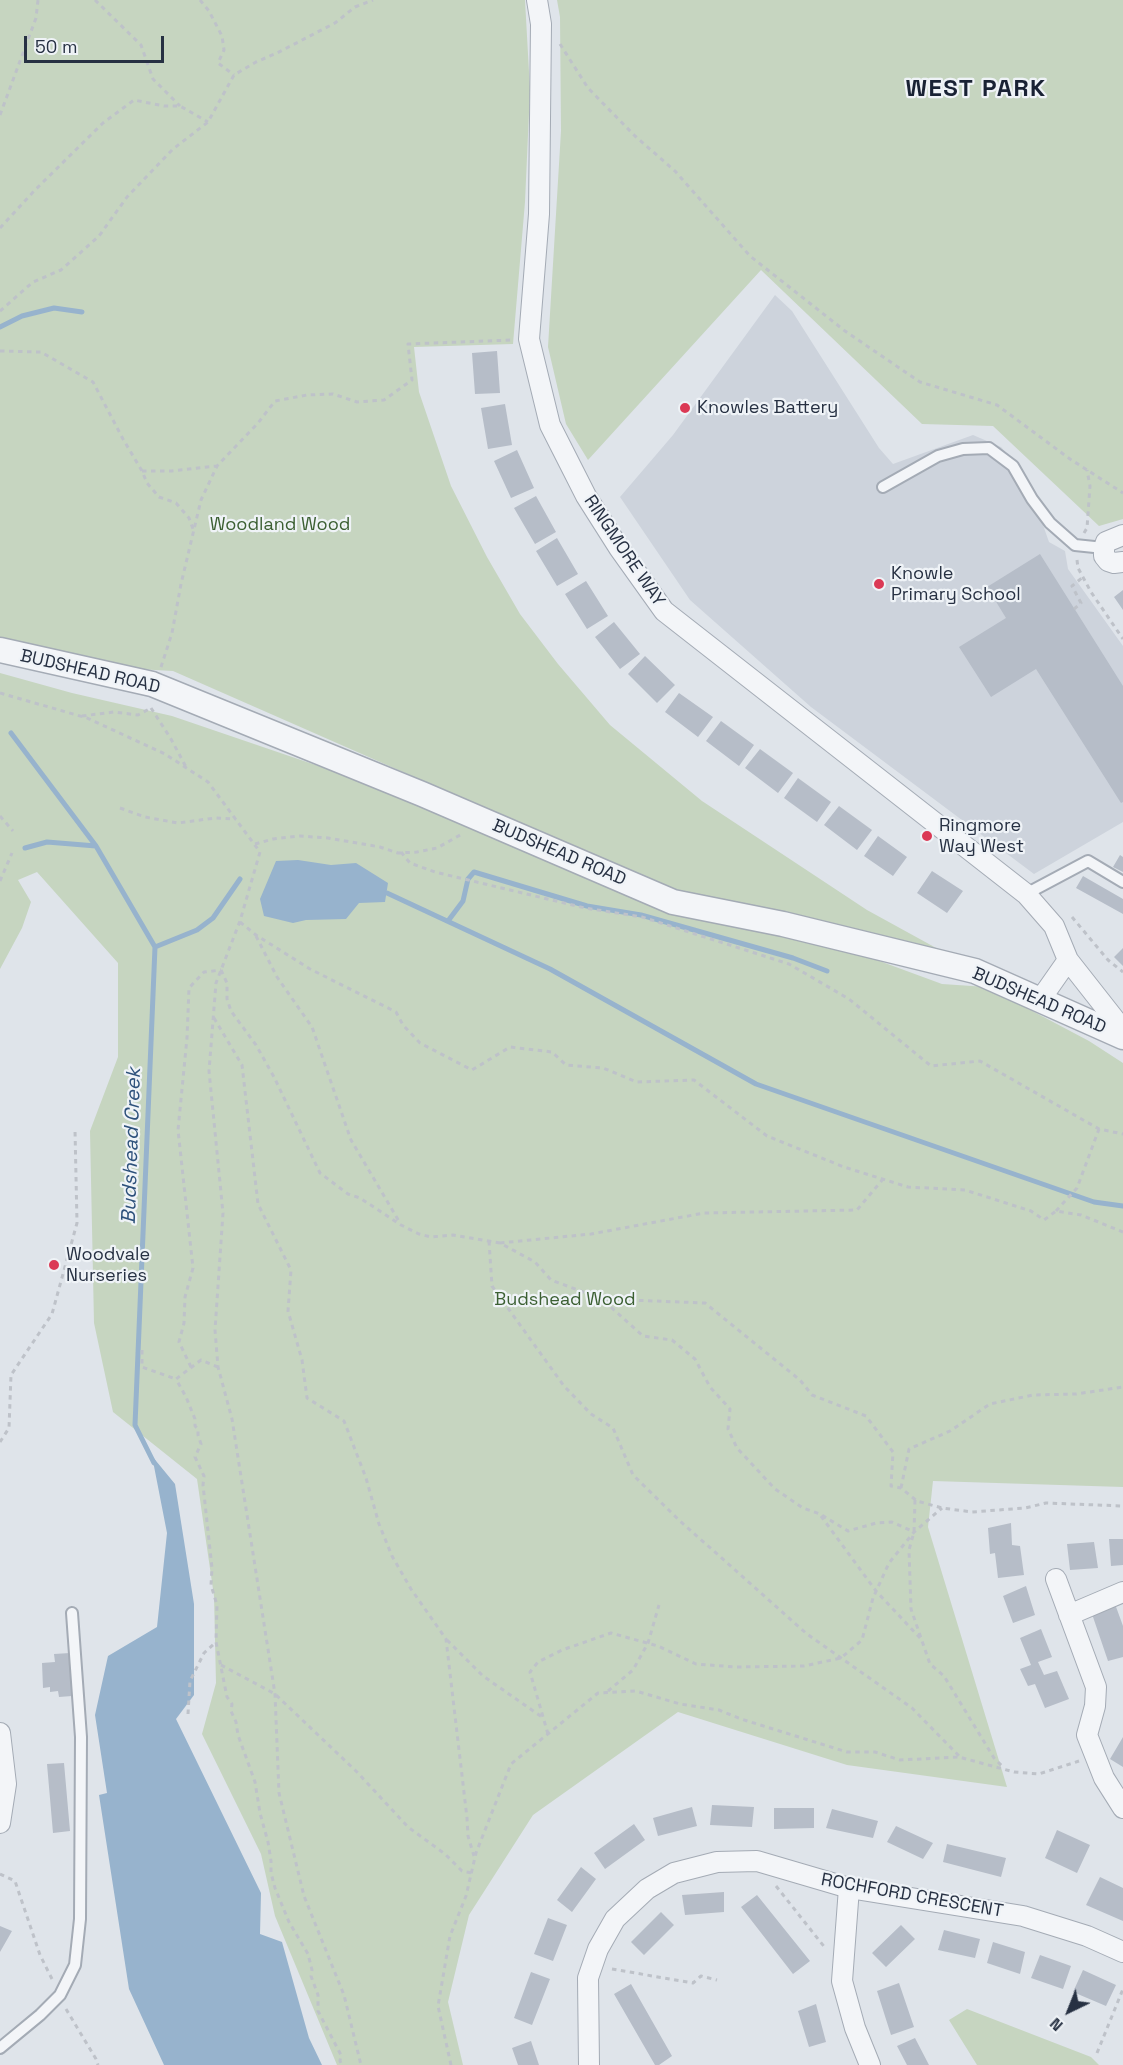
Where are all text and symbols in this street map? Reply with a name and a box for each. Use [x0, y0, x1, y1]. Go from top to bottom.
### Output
scale bar [27, 24, 166, 62]
text: 50 m [35, 35, 77, 58]
district label: WEST PARK [905, 75, 1047, 103]
place label: Knowles Battery [697, 397, 838, 419]
marker: Knowles Battery [678, 401, 692, 415]
street label: RINGMORE WAY [579, 491, 669, 611]
park label: Woodland Wood [210, 514, 350, 536]
place label: Knowle Primary School [891, 563, 1021, 606]
marker: Knowle Primary School [872, 577, 886, 591]
street label: BUDSHEAD ROAD [18, 645, 162, 699]
street label: BUDSHEAD ROAD [489, 815, 629, 891]
place label: Ringmore Way West [939, 815, 1024, 858]
marker: Ringmore Way West [920, 829, 934, 843]
street label: BUDSHEAD ROAD [969, 963, 1109, 1039]
water label: Budshead Creek [117, 1067, 147, 1225]
place label: Woodvale Nurseries [66, 1244, 150, 1286]
marker: Woodvale Nurseries [47, 1258, 61, 1272]
park label: Budshead Wood [494, 1289, 636, 1311]
street label: ROCHFORD CRESCENT [819, 1869, 1005, 1923]
north arrow [1039, 1981, 1099, 2041]
text: N [1045, 2013, 1067, 2036]

